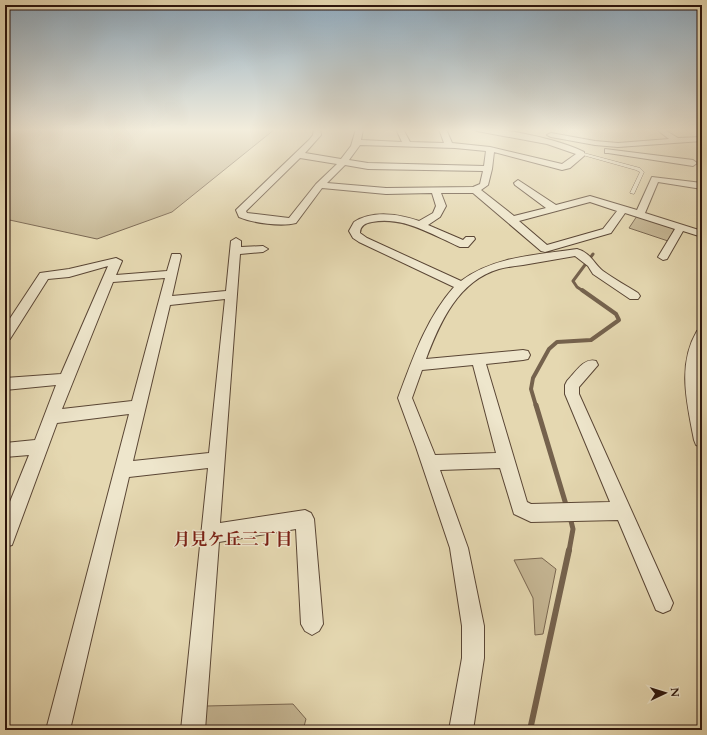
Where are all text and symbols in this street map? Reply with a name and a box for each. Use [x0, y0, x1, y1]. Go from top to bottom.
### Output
district label: 月見ケ丘三丁目 [174, 528, 293, 551]
north arrow [645, 673, 685, 713]
text: N [667, 687, 682, 698]

